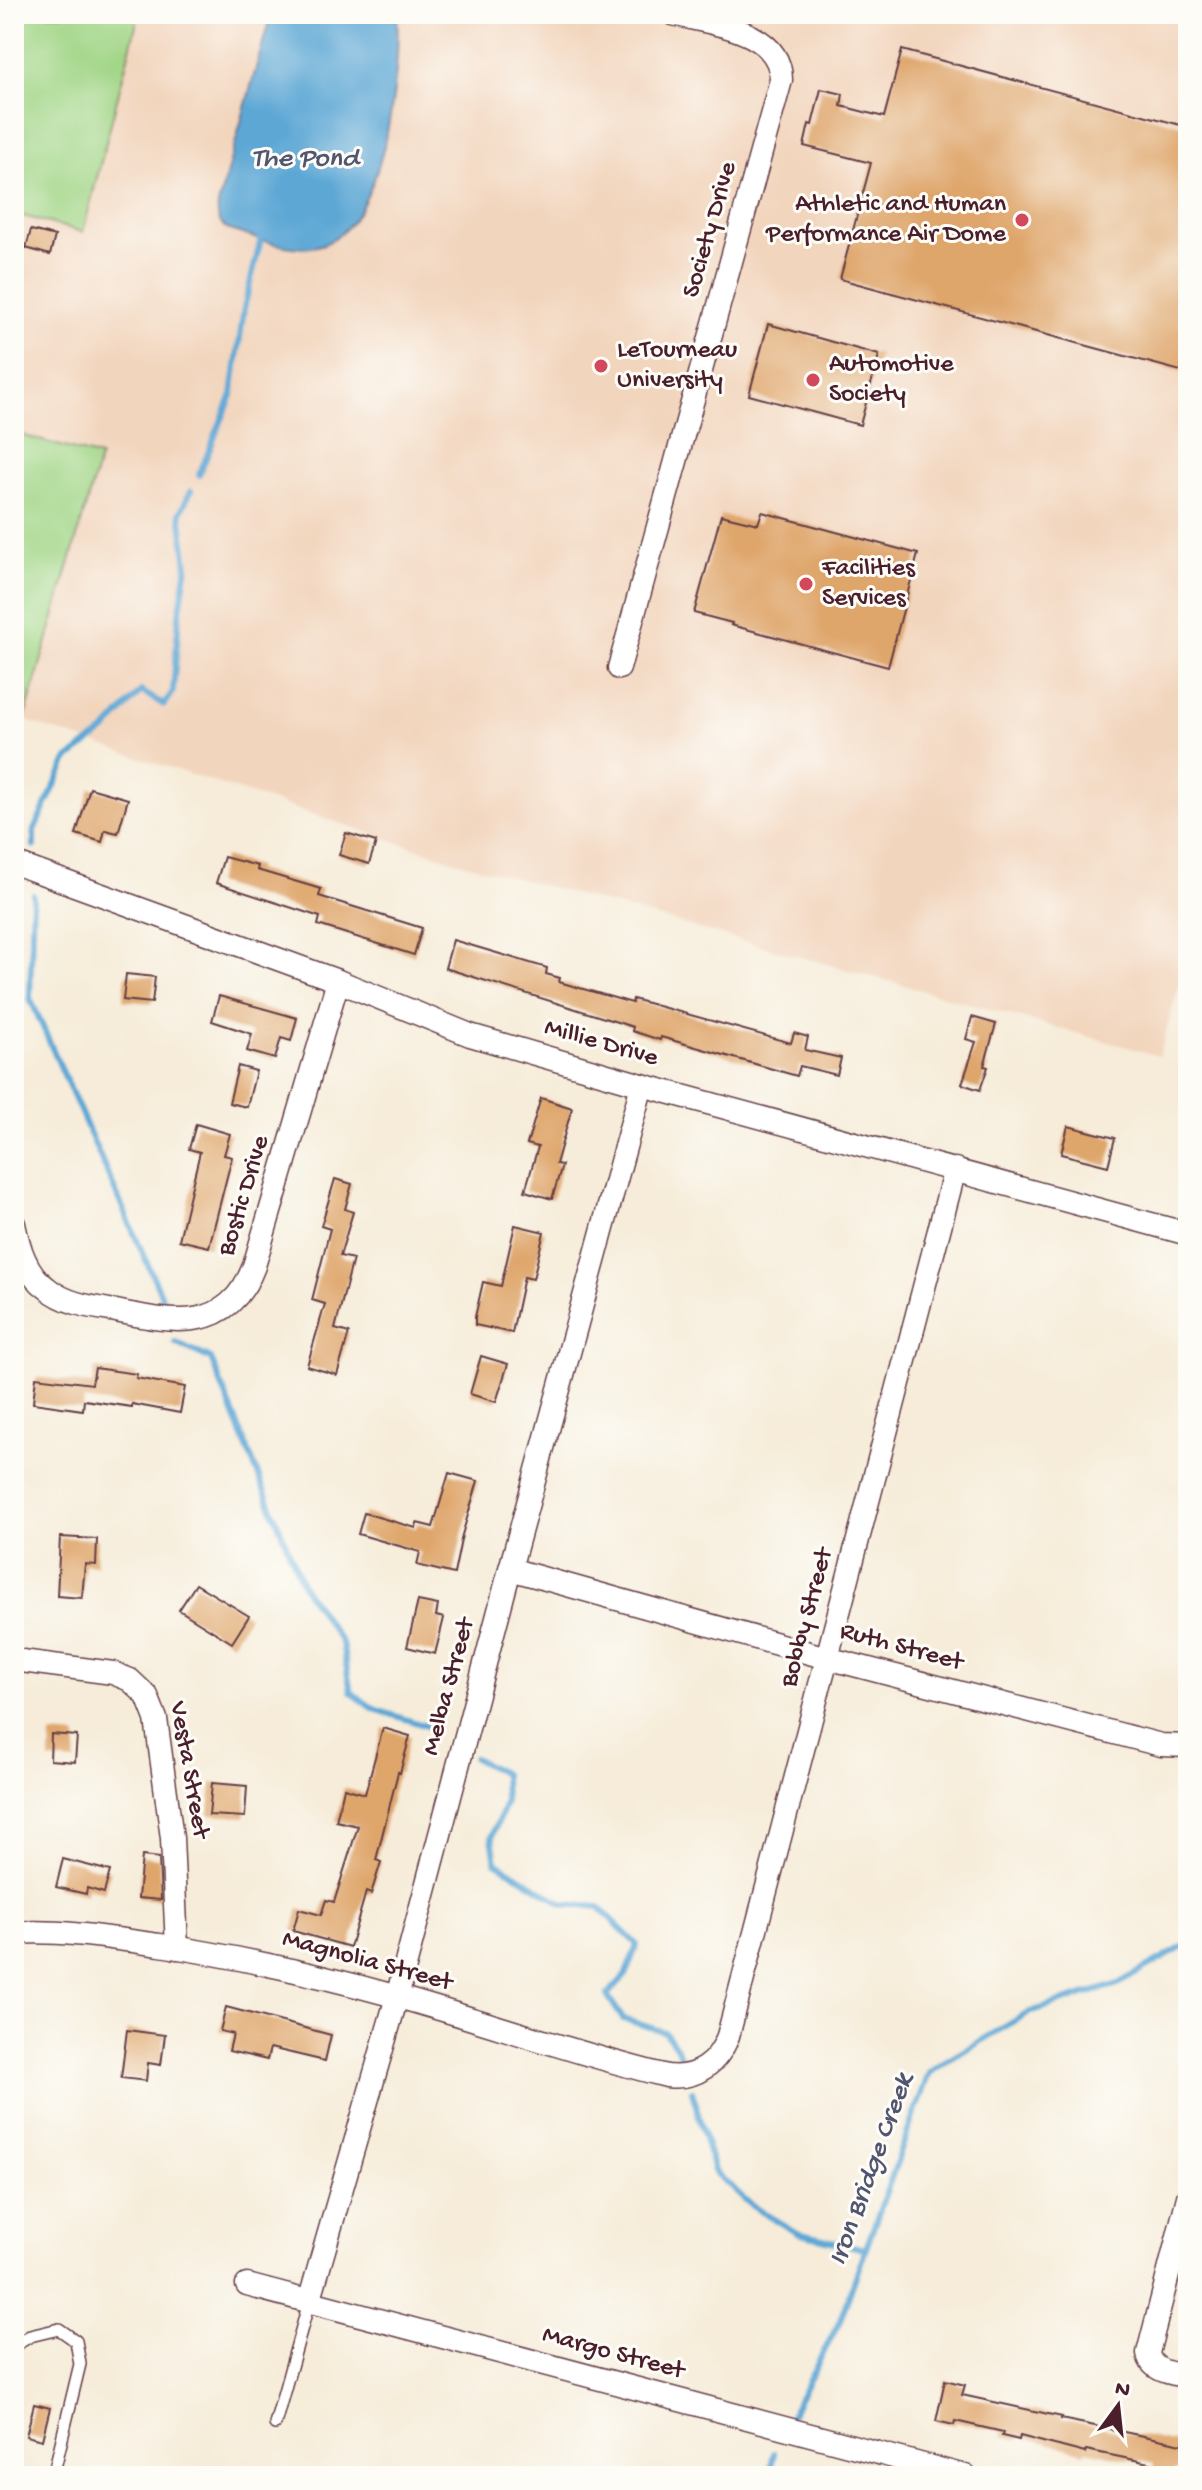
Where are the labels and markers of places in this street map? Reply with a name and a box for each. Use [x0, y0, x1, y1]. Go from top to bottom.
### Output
place label: Athletic and Human Performance Air Dome [765, 190, 1007, 251]
marker: Athletic and Human Performance Air Dome [1013, 211, 1031, 229]
place label: LeTourneau University [617, 336, 737, 397]
place label: Automotive Society [829, 350, 954, 411]
marker: LeTourneau University [592, 357, 610, 375]
marker: Automotive Society [804, 371, 822, 389]
place label: Facilities Services [821, 554, 916, 615]
marker: Facilities Services [797, 575, 815, 593]

